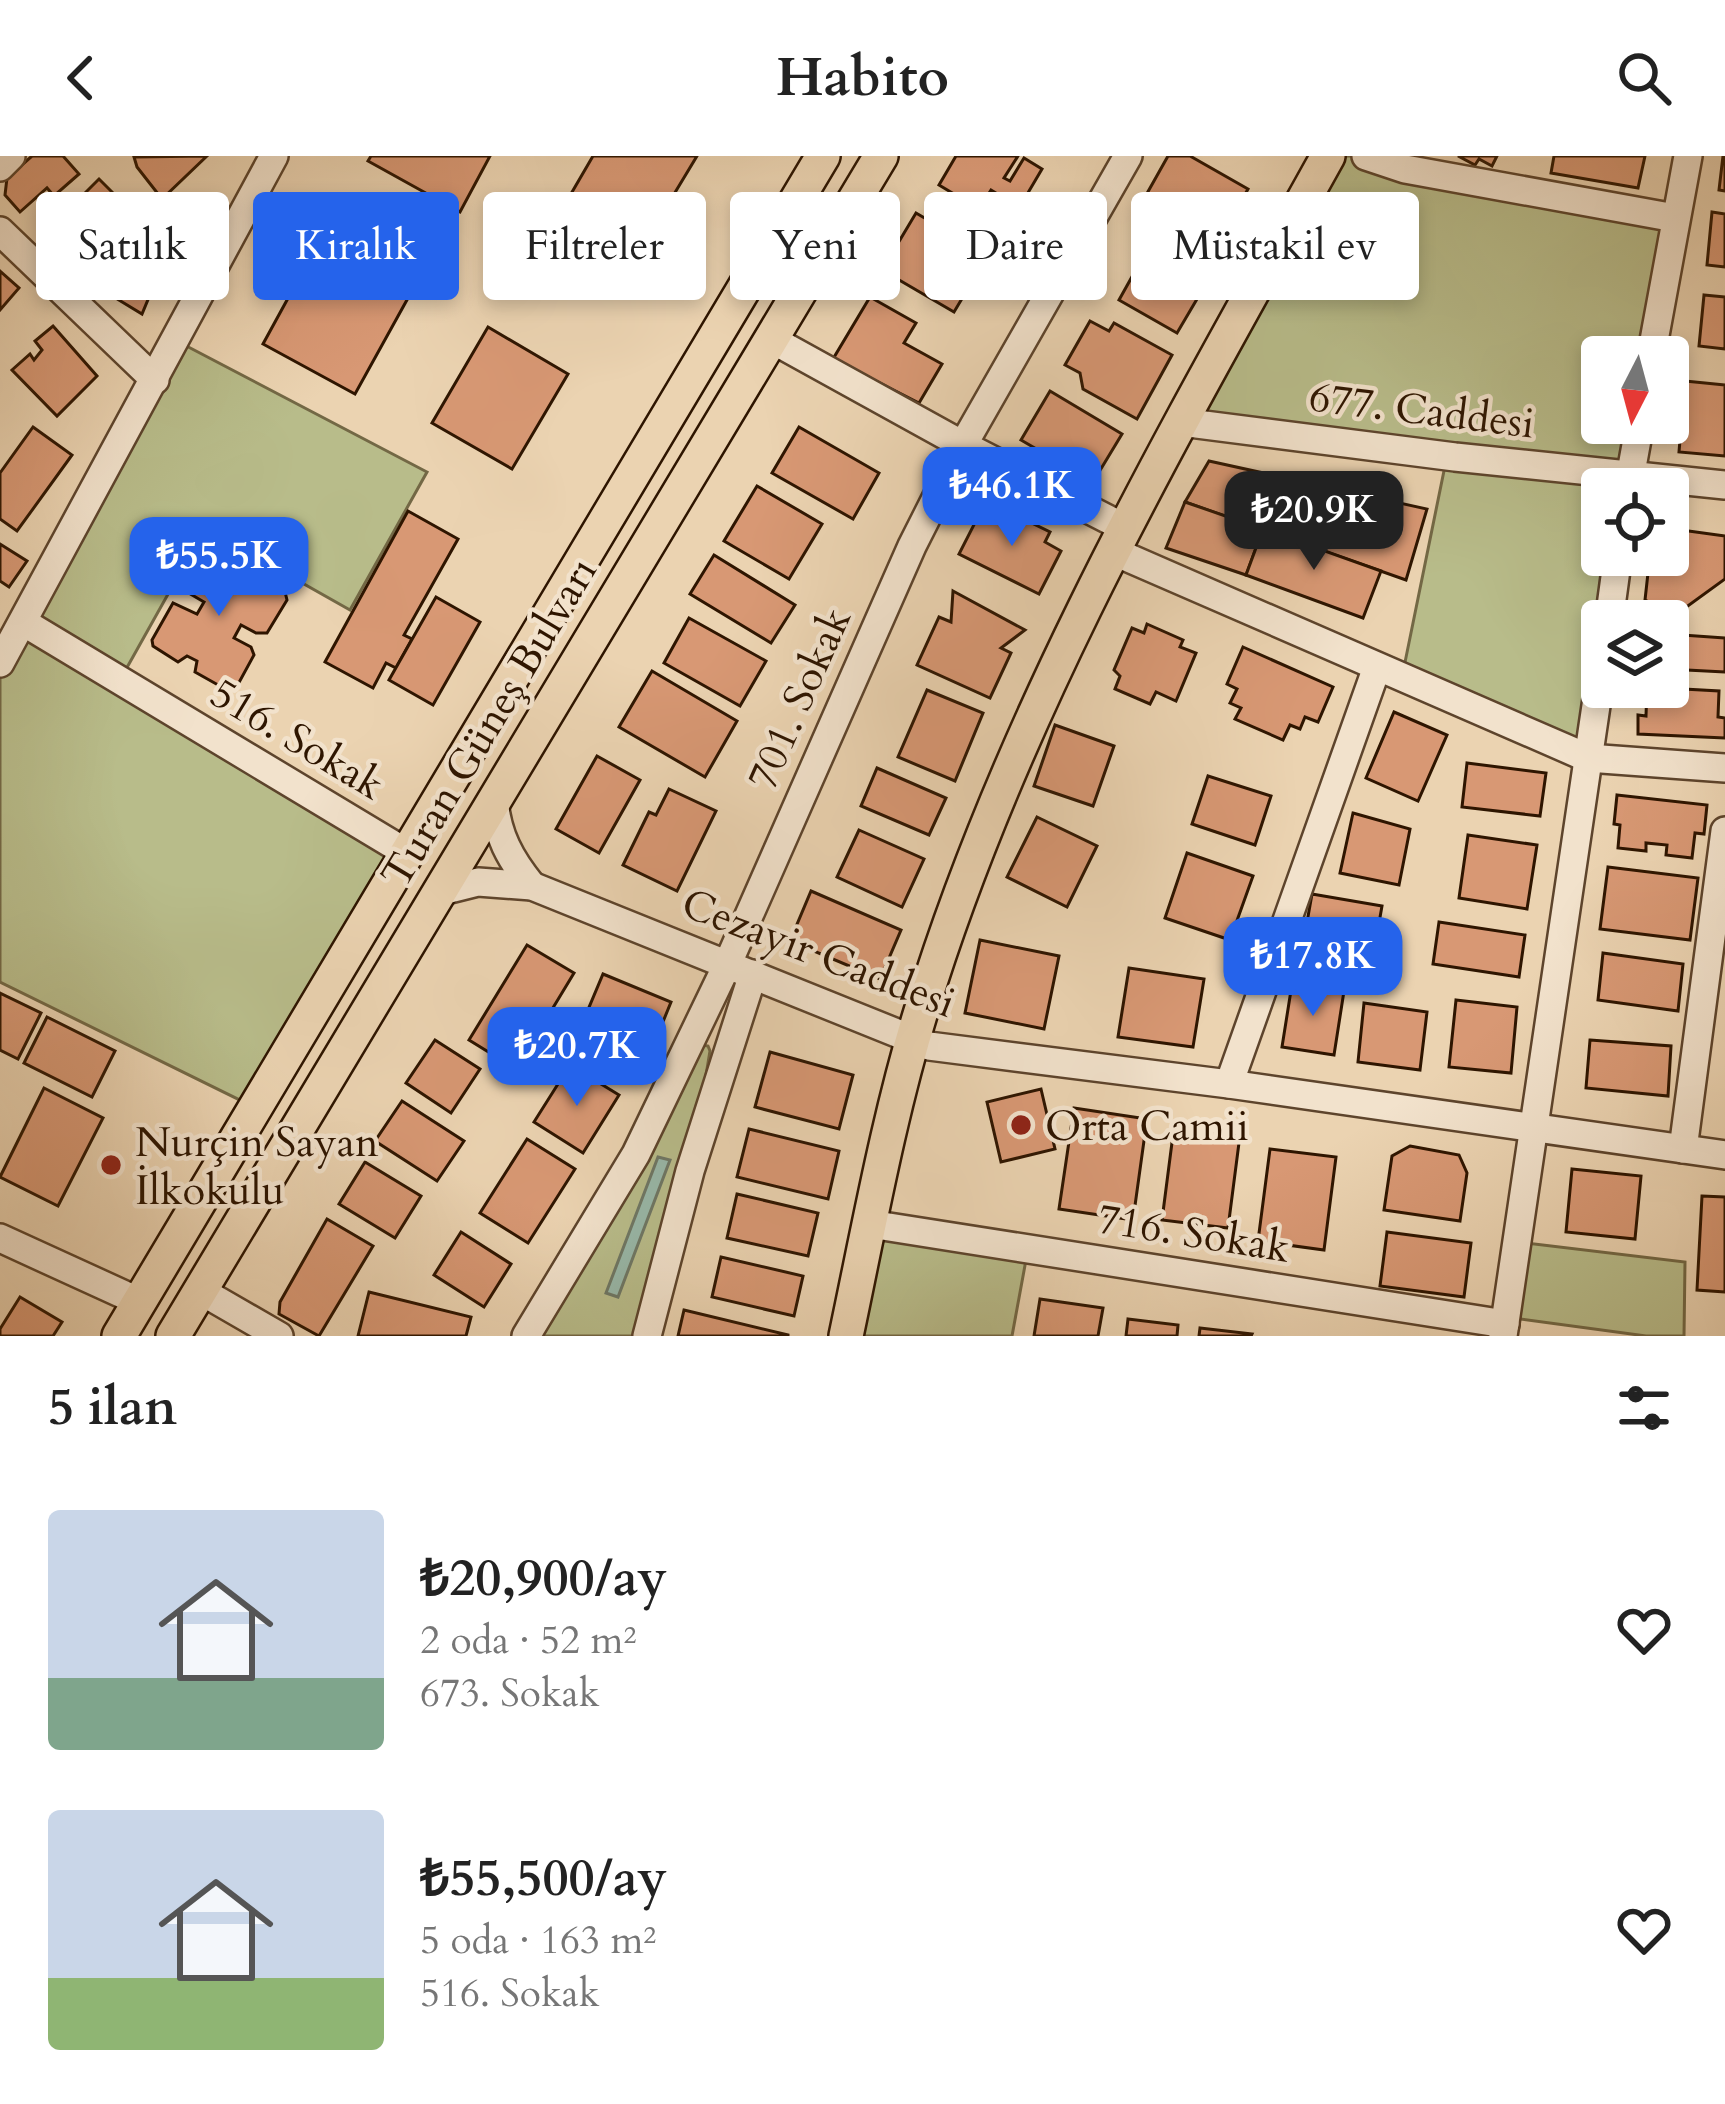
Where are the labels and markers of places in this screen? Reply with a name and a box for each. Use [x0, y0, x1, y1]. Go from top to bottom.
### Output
pin: ₺46.1K [914, 447, 1110, 549]
pin: ₺20.9K [1216, 471, 1412, 573]
pin: ₺55.5K [121, 517, 317, 619]
pin: ₺17.8K [1215, 917, 1411, 1019]
pin: ₺20.7K [479, 1007, 675, 1109]
place label: Orta Camii [1045, 1098, 1249, 1155]
marker: Orta Camii [1008, 1112, 1034, 1138]
place label: Nurçin Sayan İlkokulu [135, 1114, 379, 1219]
marker: Nurçin Sayan İlkokulu [98, 1152, 124, 1178]

